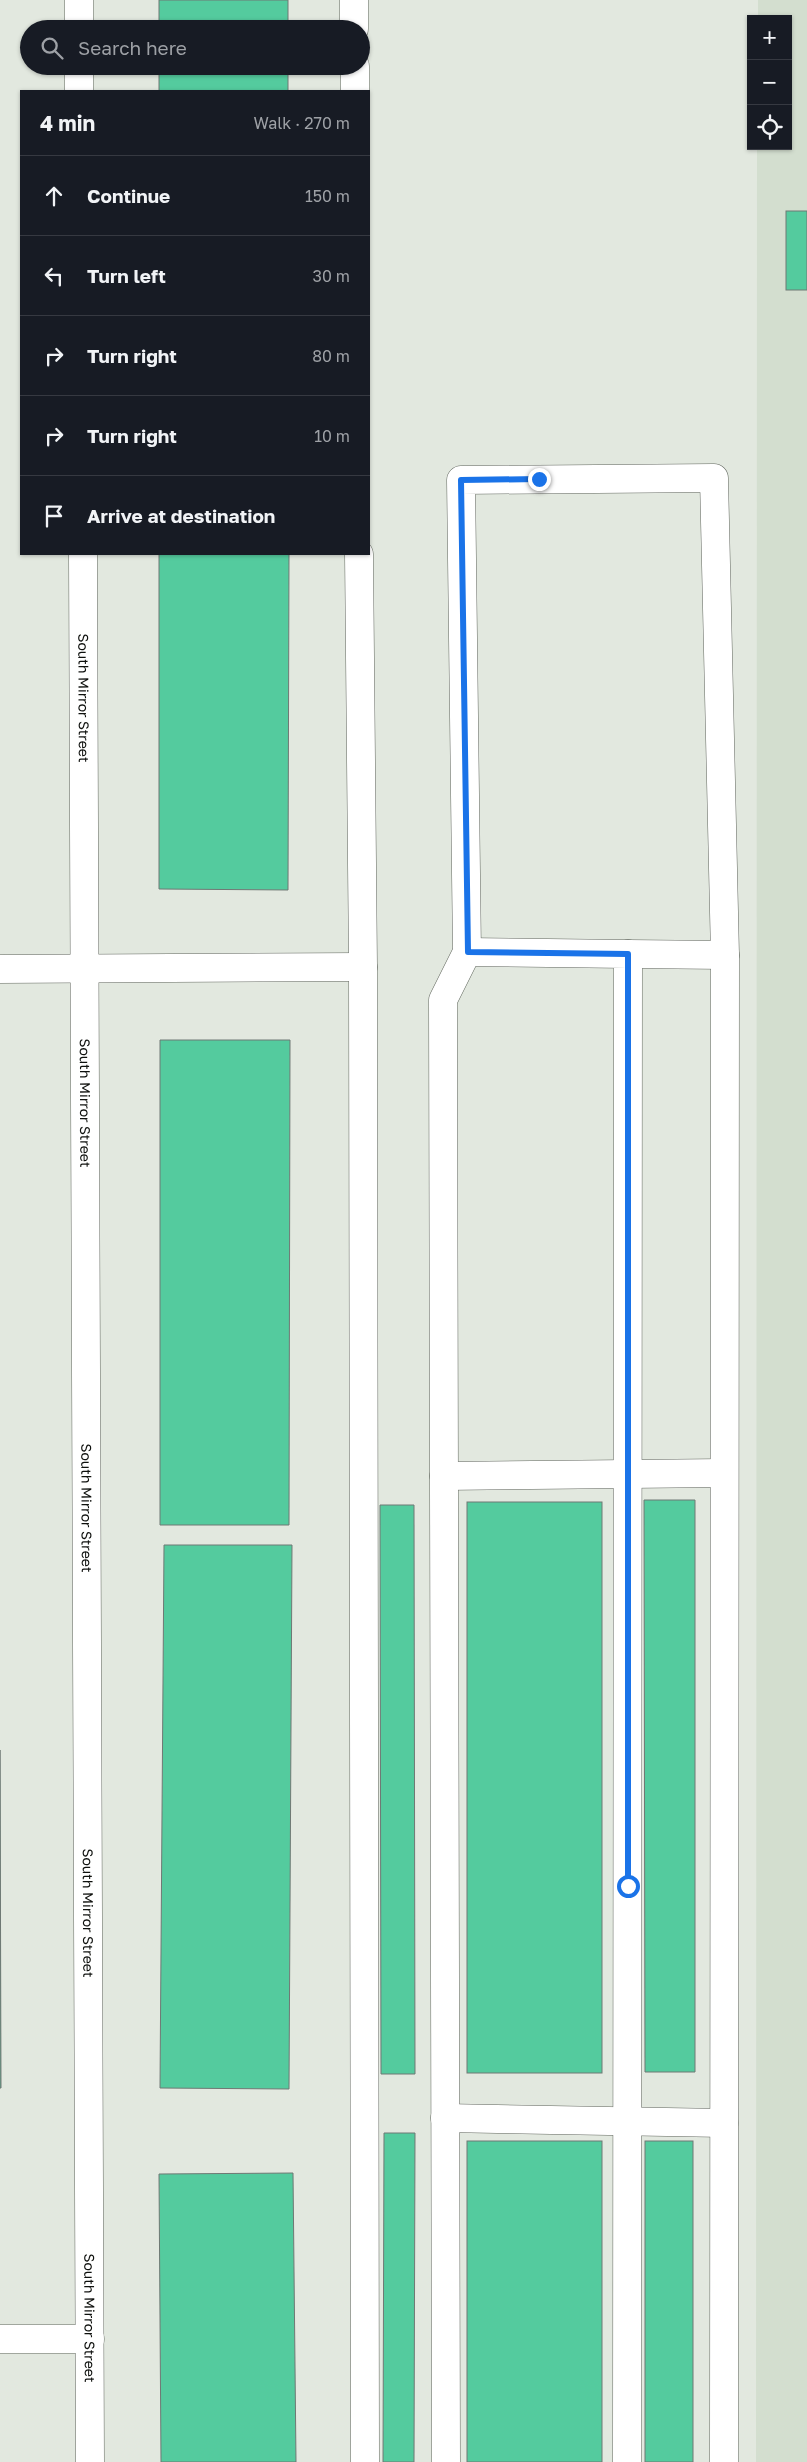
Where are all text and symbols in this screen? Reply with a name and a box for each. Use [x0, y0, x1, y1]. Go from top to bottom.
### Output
map controls [747, 15, 792, 150]
button: + [747, 15, 792, 60]
search box [20, 20, 370, 75]
icon: search [38, 34, 66, 62]
text: Search here [78, 36, 187, 59]
button: − [747, 60, 792, 105]
button: locate [747, 105, 792, 150]
text: 4 min [40, 110, 95, 136]
text: Walk · 270 m [253, 113, 350, 133]
icon: ahead [40, 182, 68, 210]
text: Continue [87, 184, 170, 207]
text: 150 m [305, 186, 350, 206]
icon: left [40, 262, 68, 290]
text: Turn left [87, 264, 166, 287]
text: 30 m [313, 266, 350, 286]
icon: right [40, 342, 68, 370]
text: Turn right [87, 344, 177, 367]
text: 80 m [312, 346, 350, 366]
icon: right [40, 422, 68, 450]
text: Turn right [87, 424, 177, 447]
text: 10 m [314, 426, 350, 446]
route end [528, 468, 551, 491]
icon: arrive [40, 502, 68, 530]
text: Arrive at destination [87, 504, 275, 527]
street label: South Mirror Street [75, 633, 93, 763]
street label: South Mirror Street [77, 1038, 94, 1168]
street label: South Mirror Street [78, 1443, 96, 1573]
street label: South Mirror Street [80, 1848, 97, 1978]
route start [617, 1875, 640, 1898]
street label: South Mirror Street [81, 2253, 99, 2383]

